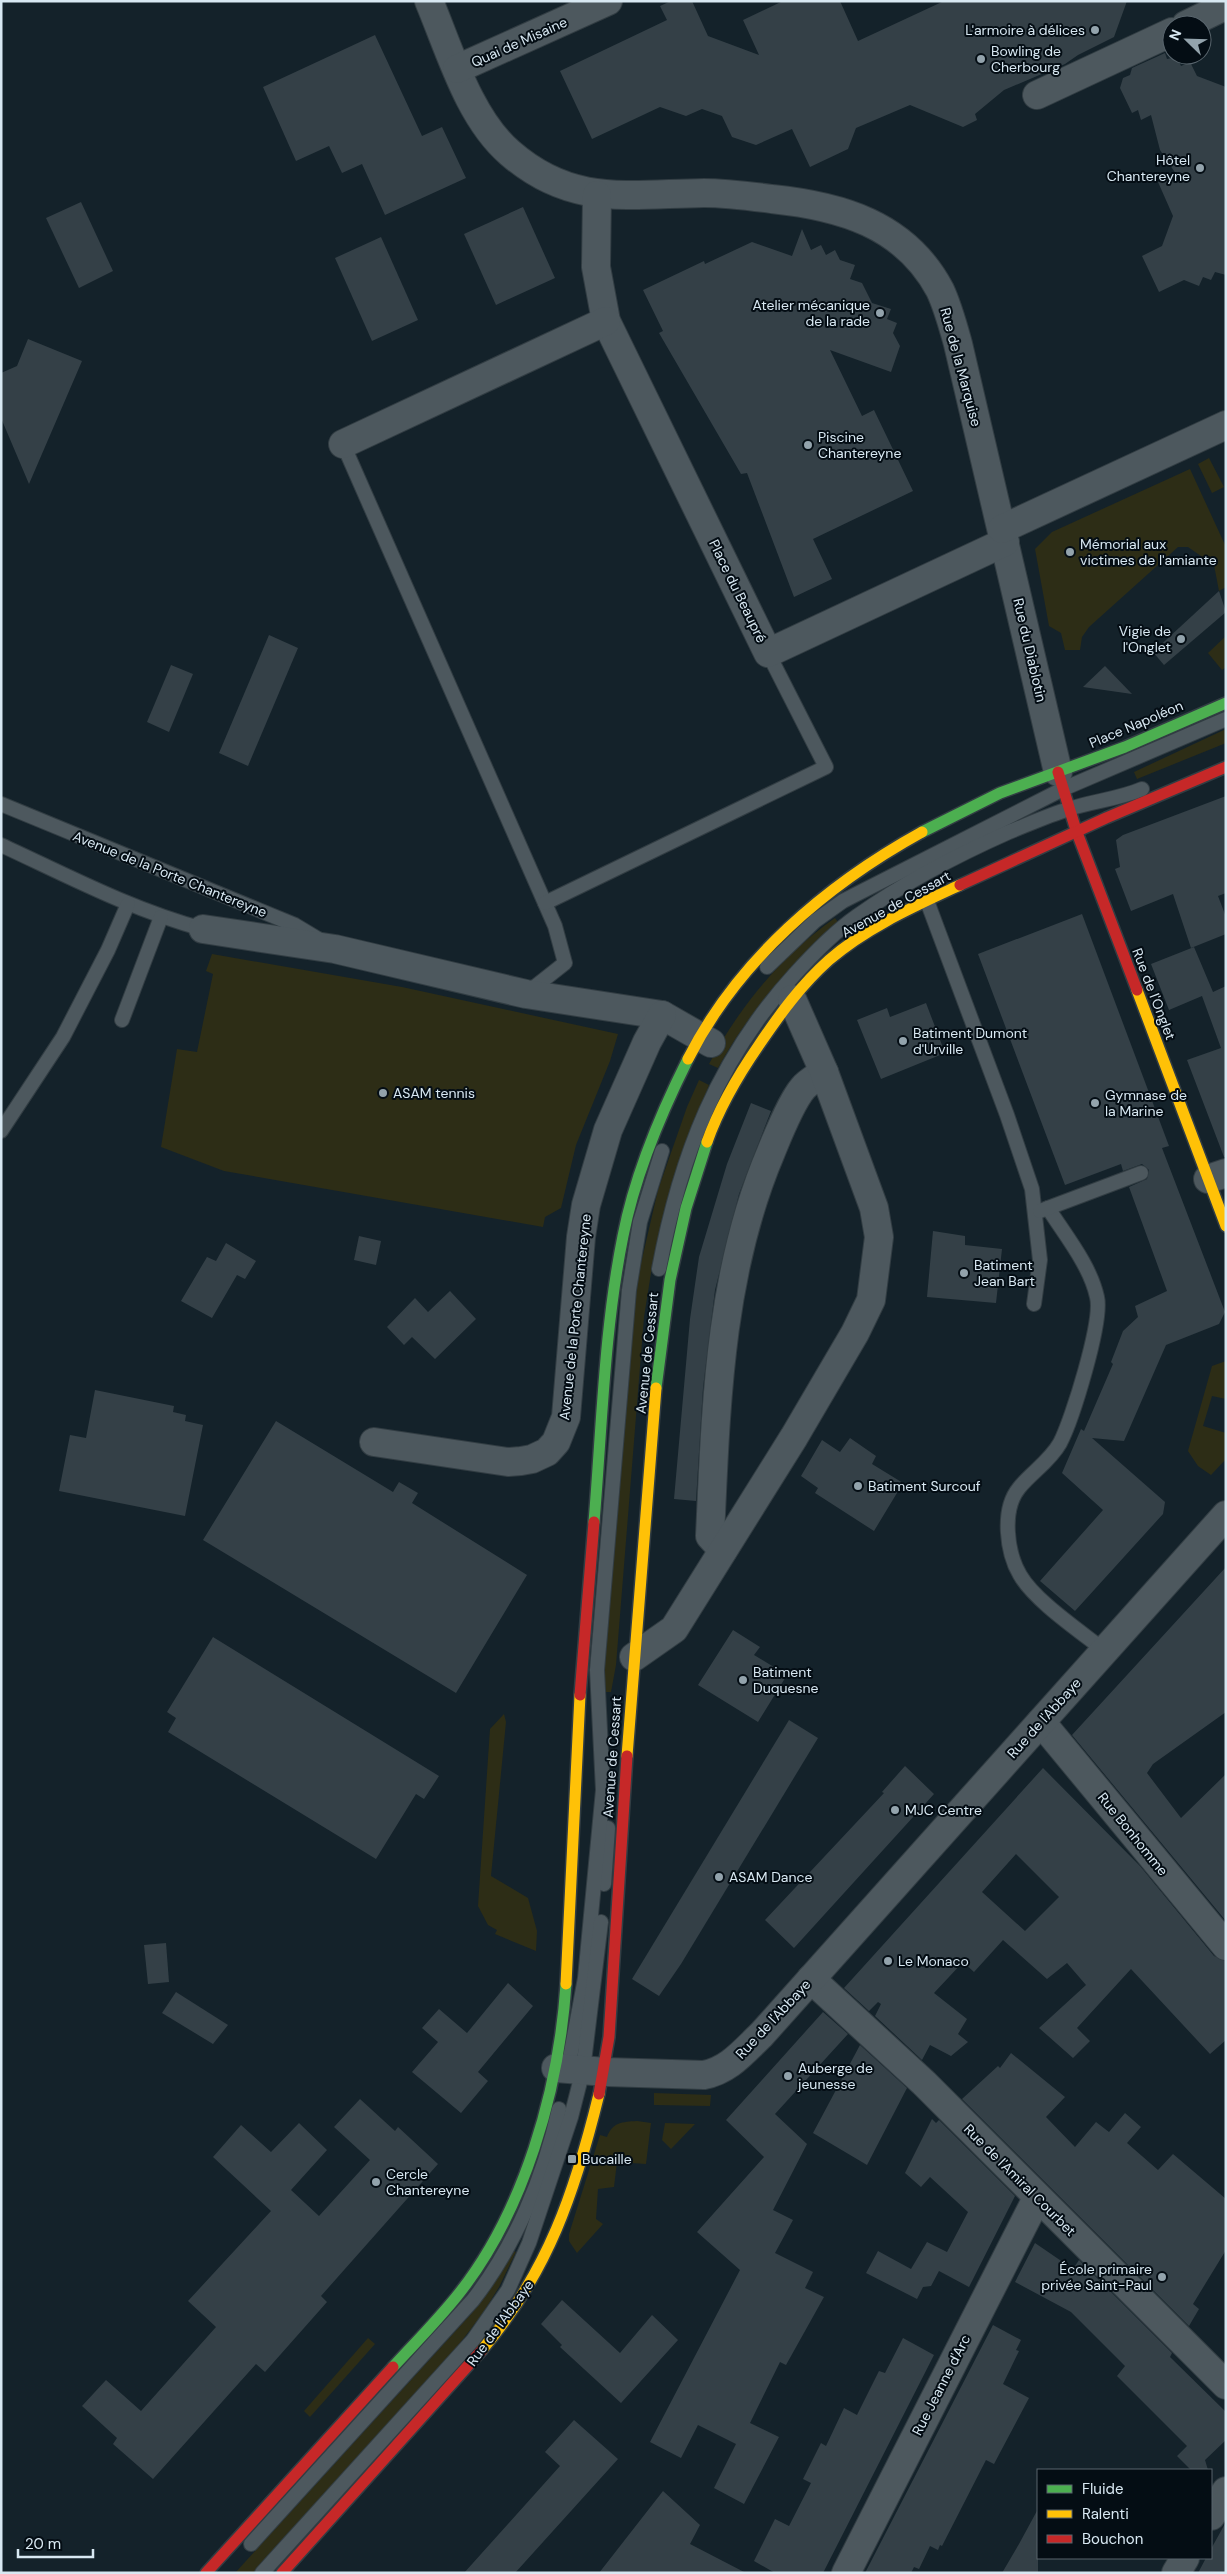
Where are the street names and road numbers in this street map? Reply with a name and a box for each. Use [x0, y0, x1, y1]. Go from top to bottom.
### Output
street label: Quai de Misaine [468, 13, 570, 71]
street label: Rue de la Marquise [936, 306, 986, 428]
street label: Place du Beaupré [705, 536, 771, 646]
street label: Rue du Diablotin [1009, 596, 1051, 704]
street label: Place Napoléon [1086, 696, 1186, 752]
street label: Avenue de la Porte Chantereyne [70, 827, 270, 921]
street label: Avenue de Cessart [838, 867, 954, 941]
street label: Rue de l'Onglet [1128, 946, 1180, 1042]
street label: Avenue de la Porte Chantereyne [555, 1213, 595, 1421]
street label: Avenue de Cessart [632, 1291, 662, 1415]
street label: Rue de l'Abbaye [1003, 1674, 1085, 1762]
street label: Avenue de Cessart [599, 1695, 625, 1819]
street label: Rue Bonhomme [1094, 1789, 1172, 1879]
street label: Rue de l'Abbaye [732, 1975, 814, 2063]
street label: Rue de l'Amiral Courbet [960, 2120, 1080, 2240]
street label: Rue de l'Abbaye [463, 2276, 537, 2370]
street label: Rue Jeanne d'Arc [908, 2332, 974, 2438]

